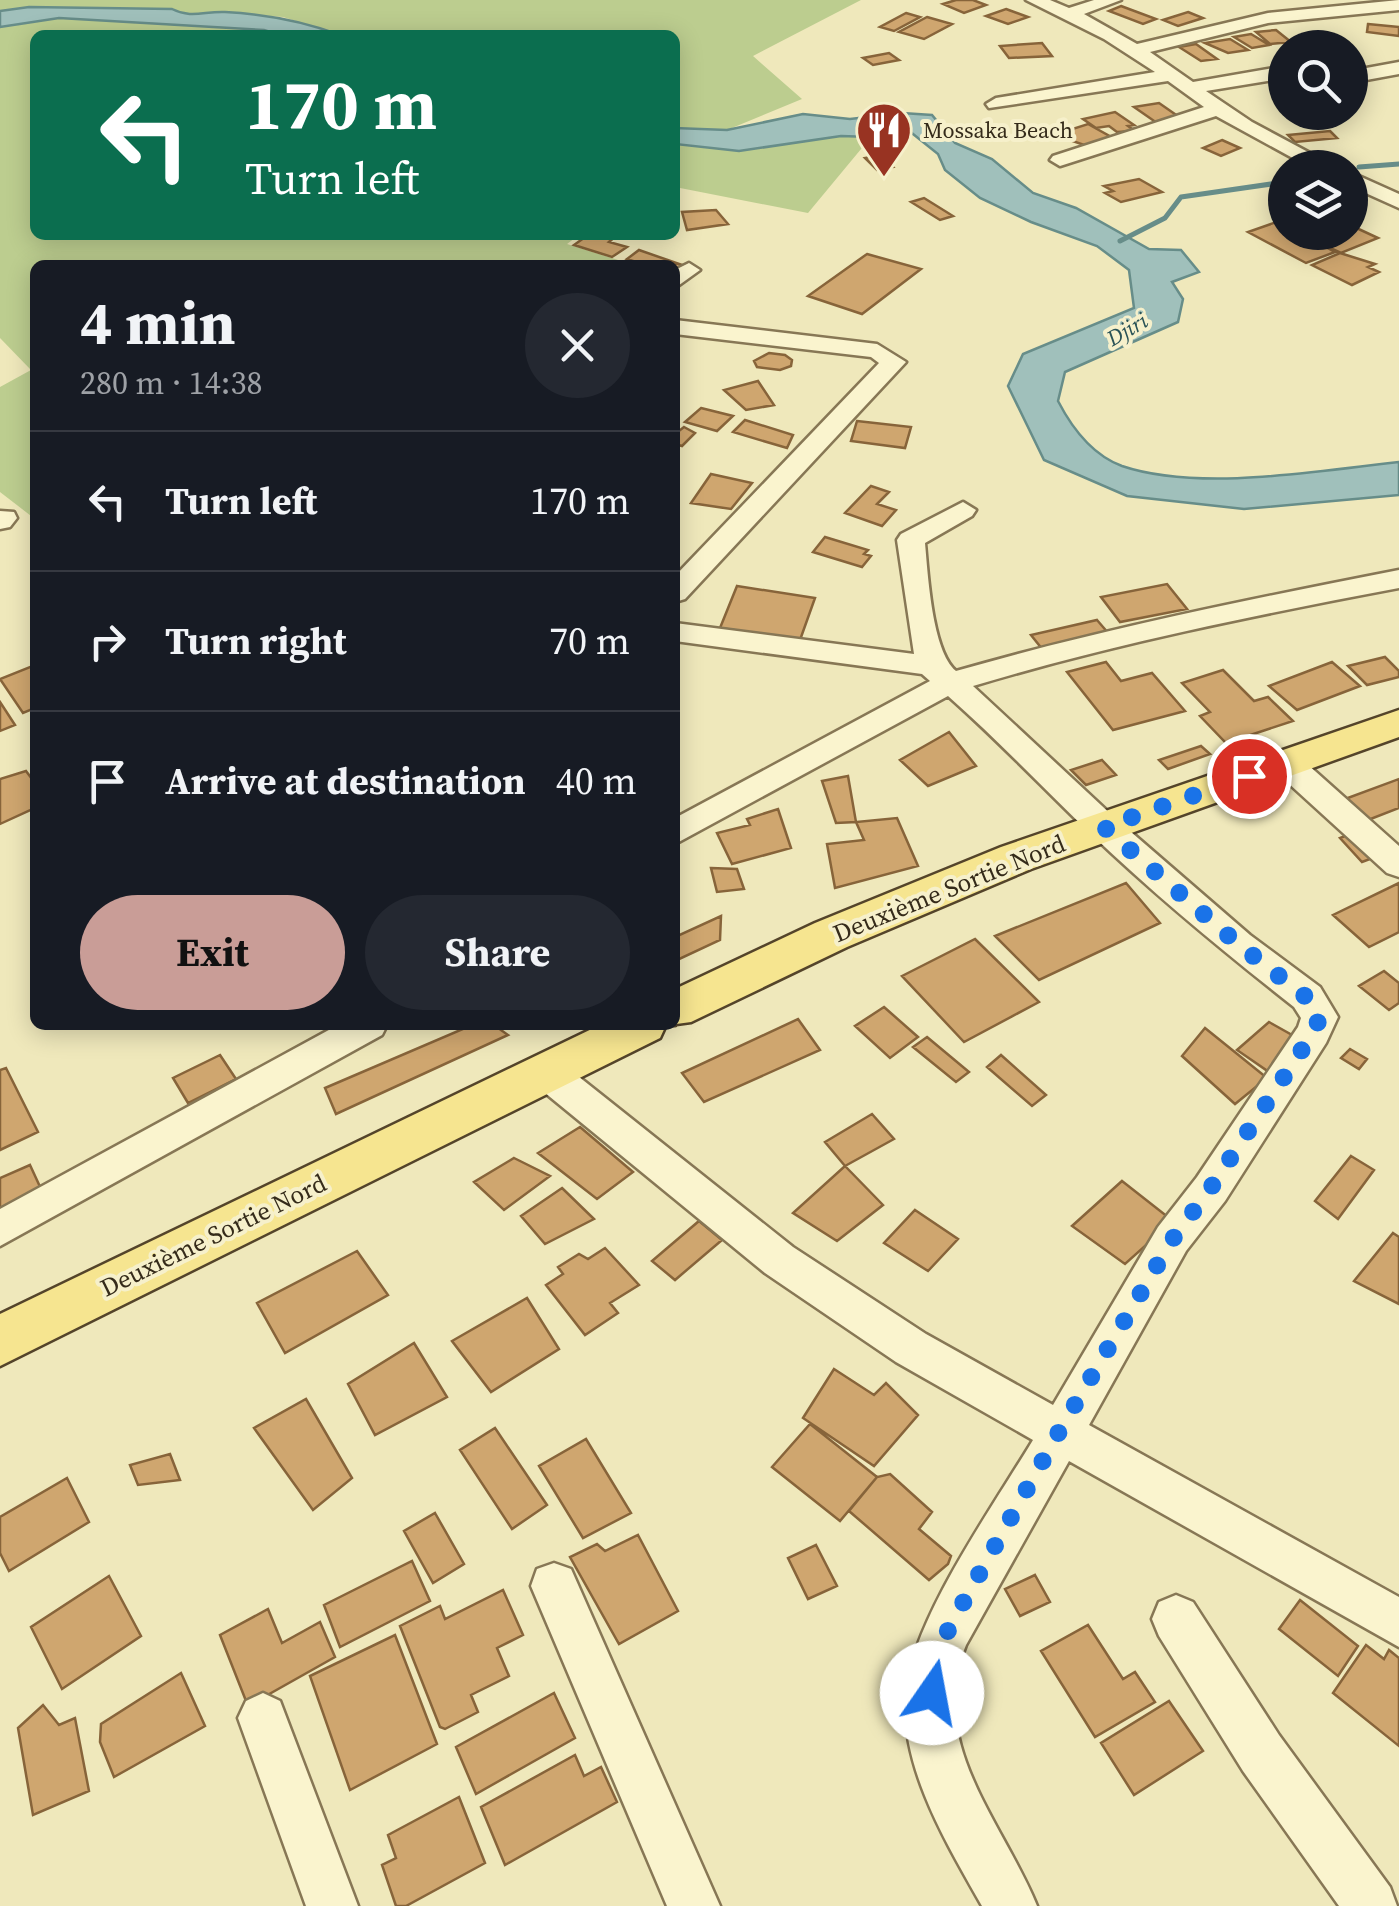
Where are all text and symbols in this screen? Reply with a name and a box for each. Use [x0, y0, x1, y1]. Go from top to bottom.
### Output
map controls [1268, 30, 1368, 250]
button: search [1268, 30, 1368, 130]
text: 170 m [245, 56, 437, 152]
icon: left [80, 70, 210, 200]
restaurant icon: Mossaka Beach [854, 100, 914, 179]
place label: Mossaka Beach [923, 115, 1073, 145]
text: Turn left [245, 147, 419, 209]
button: layers [1268, 150, 1368, 250]
text: 4 min [80, 282, 236, 364]
button: close [525, 293, 630, 398]
water label: Djiri [1100, 305, 1153, 353]
text: 280 m · 14:38 [80, 361, 262, 405]
icon: left [80, 474, 135, 529]
text: Turn left [165, 475, 317, 527]
text: 170 m [530, 475, 630, 527]
icon: right [80, 614, 135, 669]
text: Turn right [165, 615, 347, 667]
text: 70 m [549, 615, 630, 667]
pin [1207, 734, 1292, 819]
icon: arrive [1222, 749, 1277, 804]
icon: arrive [80, 754, 135, 809]
text: Arrive at destination [165, 755, 526, 807]
text: 40 m [556, 755, 637, 807]
street label: Deuxième Sortie Nord [828, 826, 1070, 950]
button: Exit [80, 895, 345, 1010]
button: Share [365, 895, 630, 1010]
street label: Deuxième Sortie Nord [94, 1165, 332, 1305]
position arrow [880, 1641, 984, 1745]

